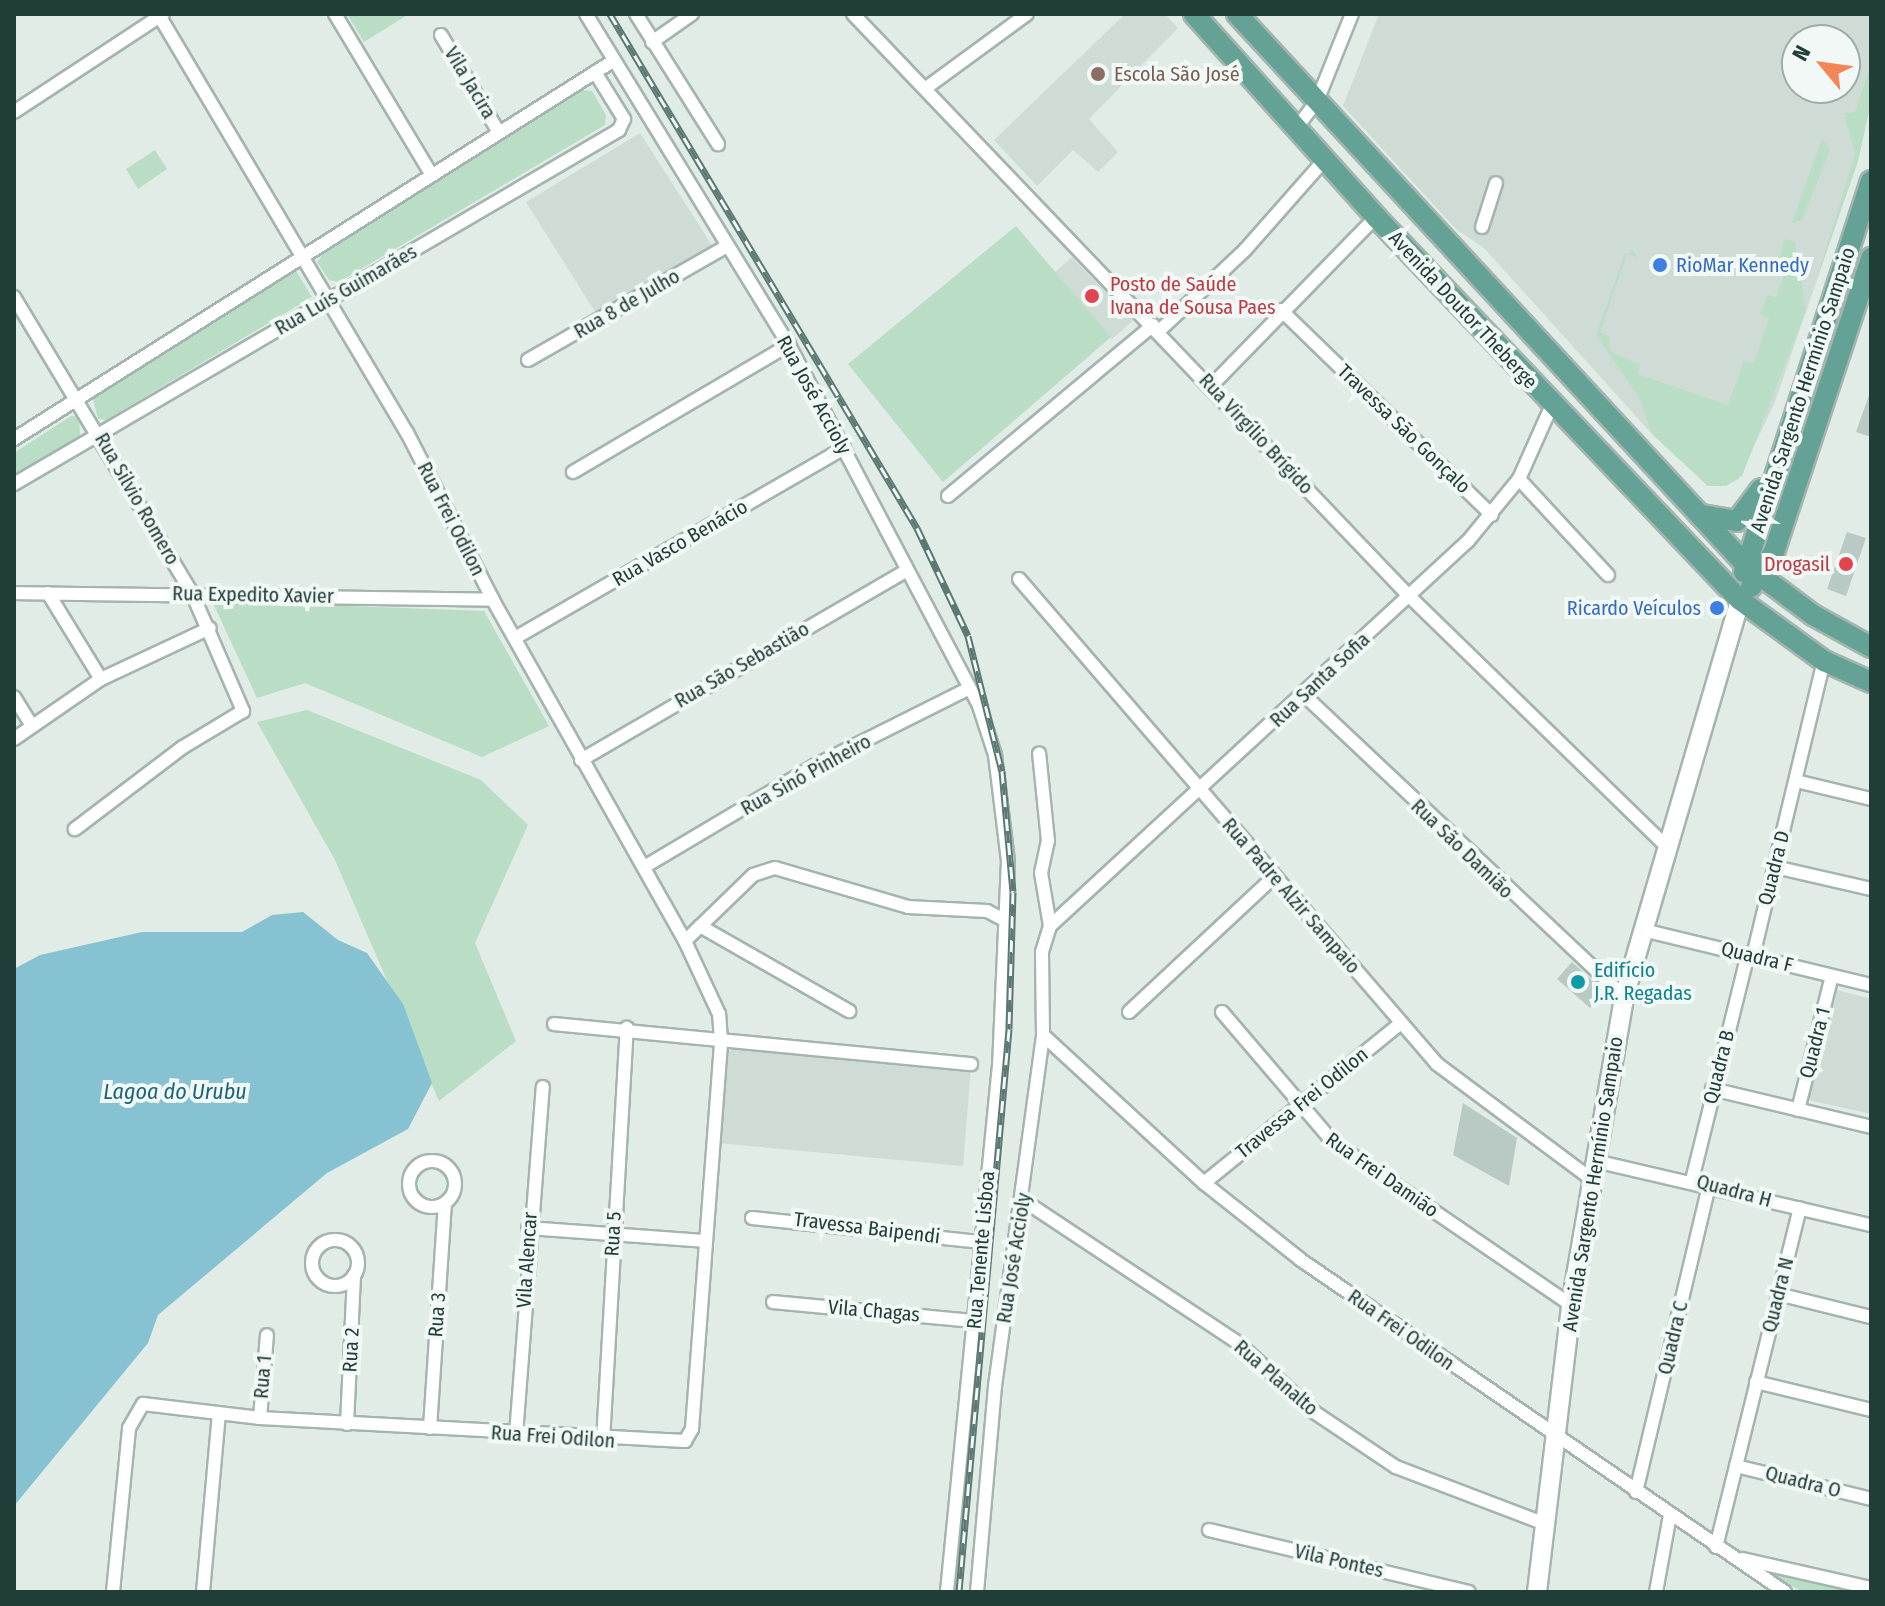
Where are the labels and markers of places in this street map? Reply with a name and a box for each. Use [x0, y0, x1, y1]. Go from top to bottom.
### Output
place label: Escola São José [1114, 62, 1240, 86]
marker: Escola São José [1089, 65, 1107, 83]
place label: RioMar Kennedy [1676, 253, 1809, 277]
marker: RioMar Kennedy [1651, 256, 1669, 274]
place label: Posto de Saúde Ivana de Sousa Paes [1110, 272, 1275, 319]
marker: Posto de Saúde Ivana de Sousa Paes [1081, 285, 1103, 307]
place label: Drogasil [1764, 552, 1830, 576]
marker: Drogasil [1837, 555, 1855, 573]
place label: Ricardo Veículos [1567, 596, 1701, 620]
marker: Ricardo Veículos [1708, 599, 1726, 617]
place label: Edifício J.R. Regadas [1594, 958, 1692, 1005]
marker: Edifício J.R. Regadas [1569, 973, 1587, 991]

